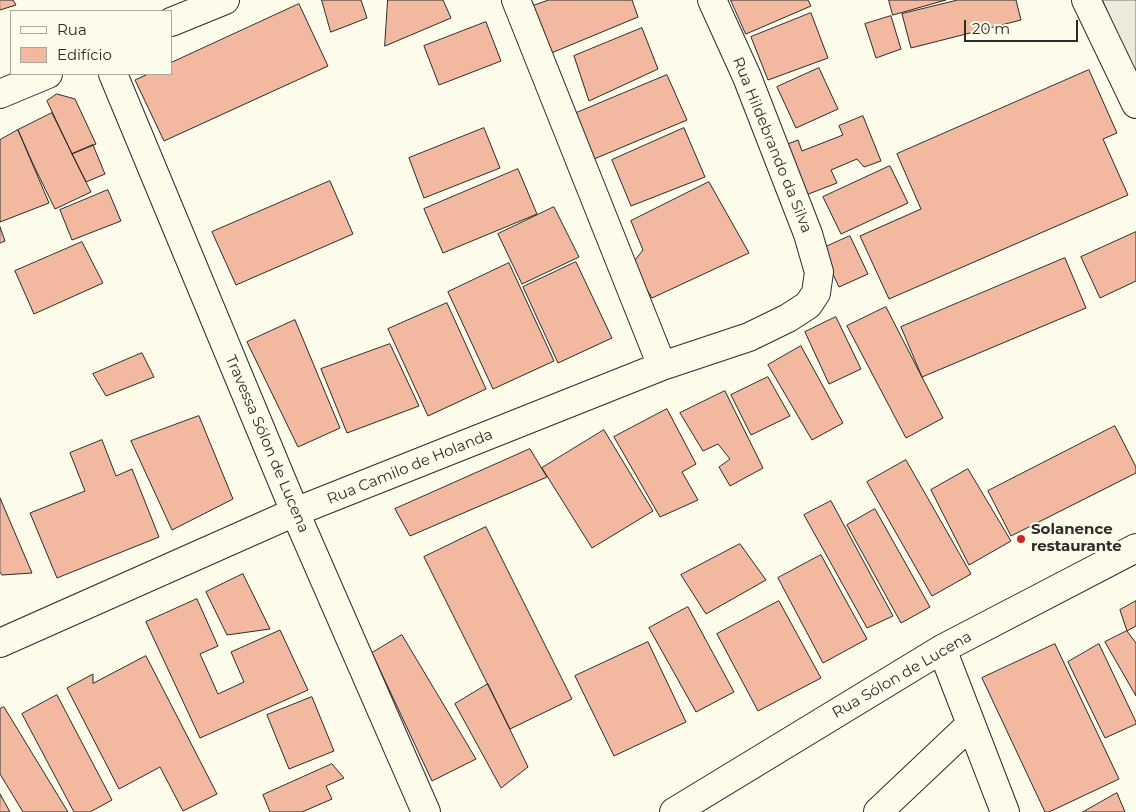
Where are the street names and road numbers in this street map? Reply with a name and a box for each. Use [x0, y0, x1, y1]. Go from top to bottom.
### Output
street label: Rua Hildebrando da Silva [728, 54, 816, 236]
street label: Travessa Sólon de Lucena [221, 352, 313, 536]
street label: Rua Camilo de Holanda [324, 425, 496, 509]
street label: Rua Sólon de Lucena [829, 628, 975, 722]

